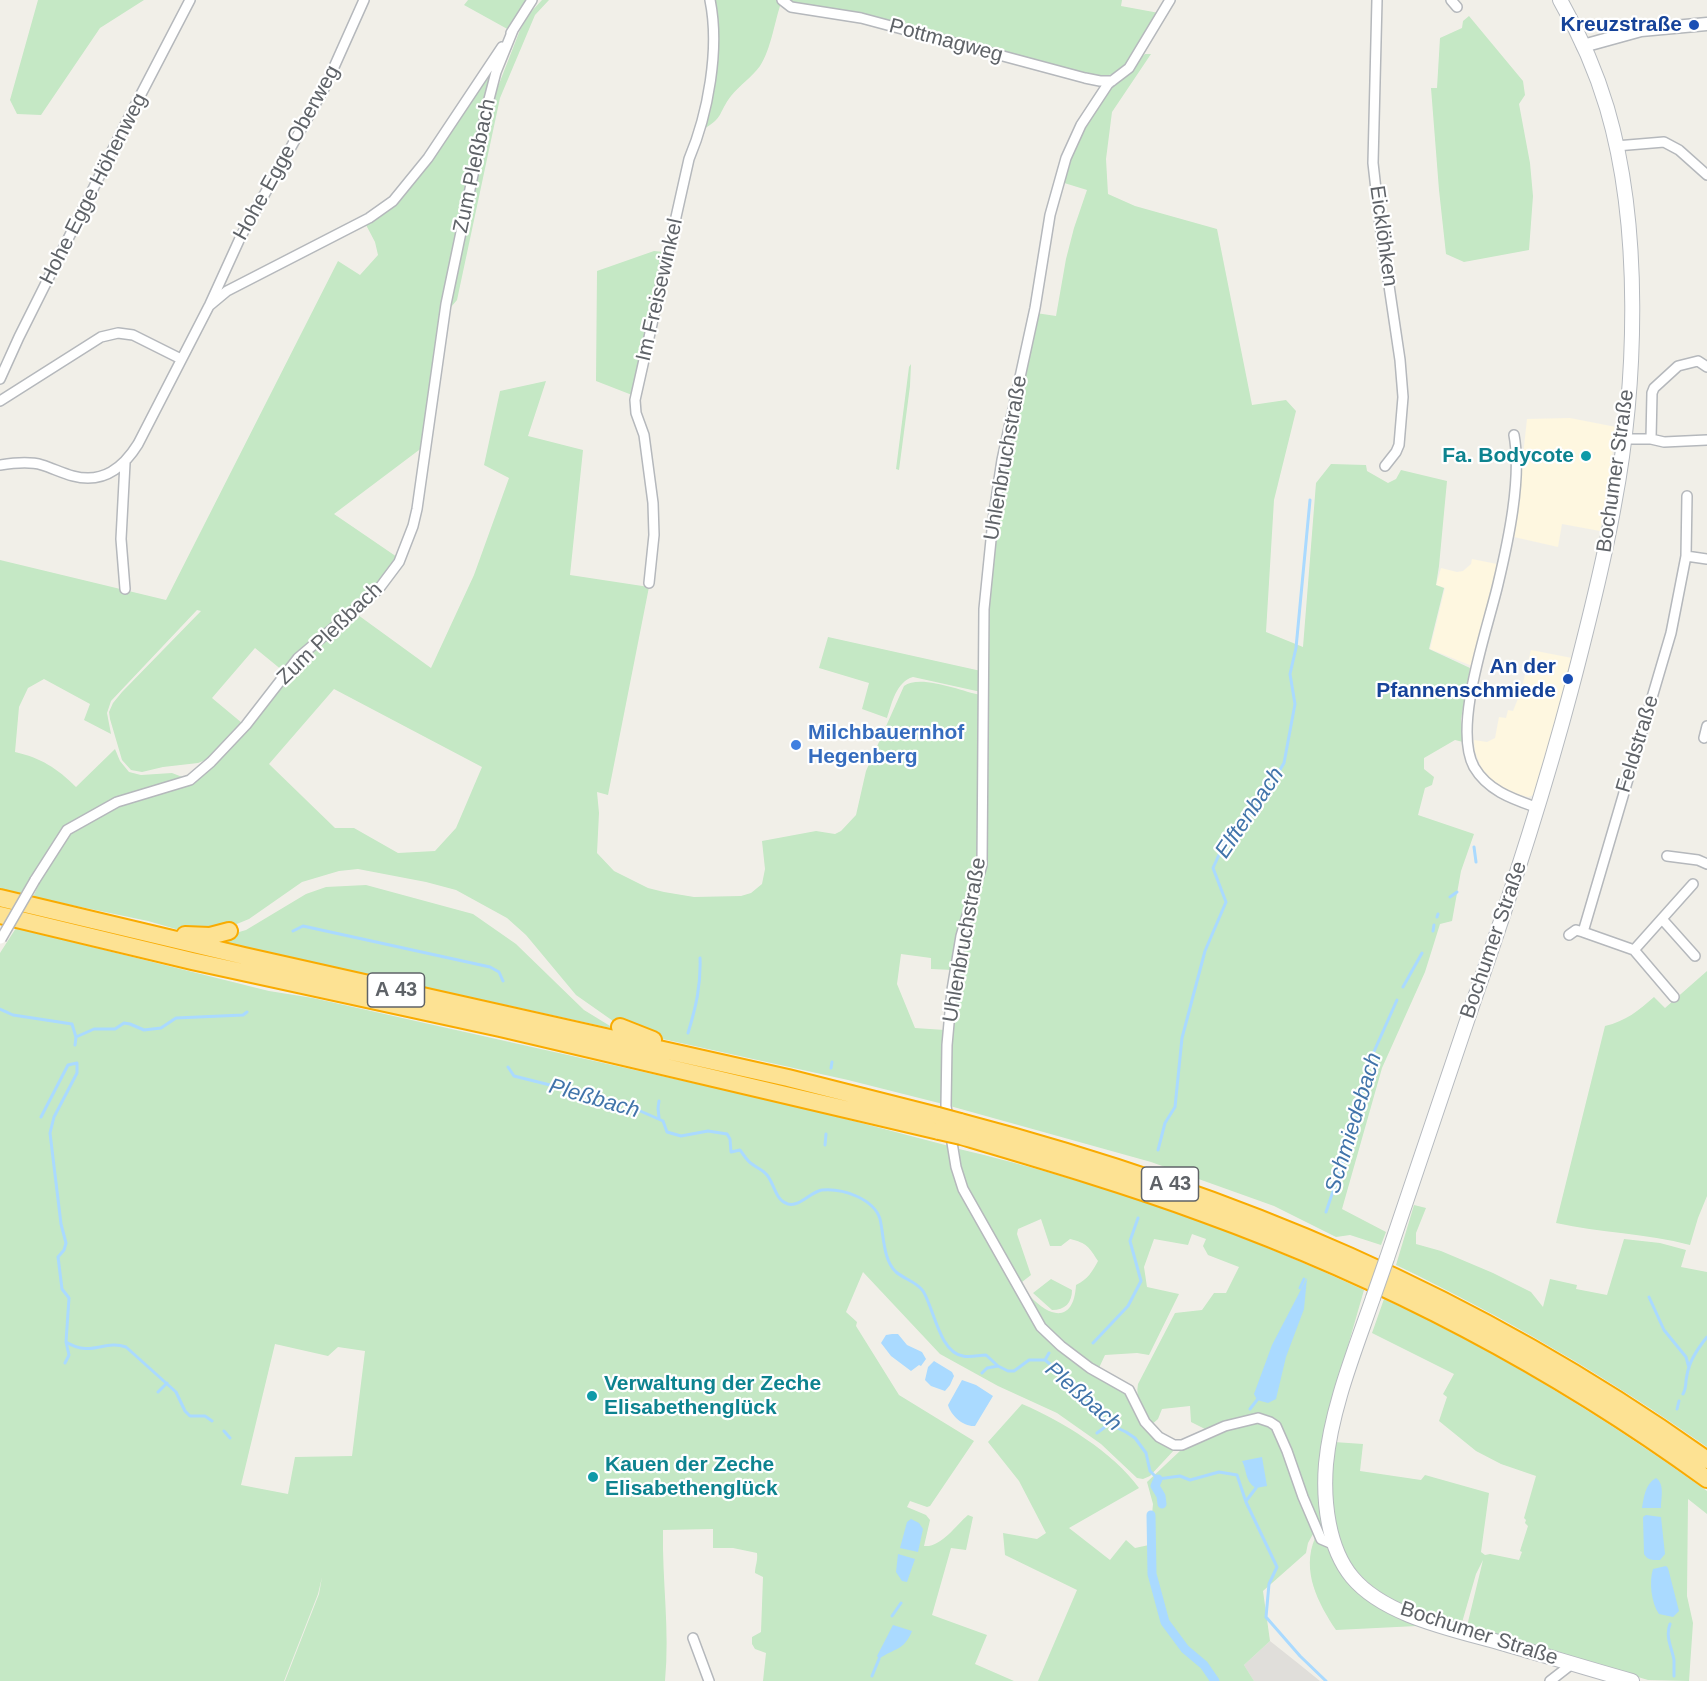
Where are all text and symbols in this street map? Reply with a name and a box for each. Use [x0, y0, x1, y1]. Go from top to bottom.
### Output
place label: Kreuzstraße [1561, 12, 1682, 38]
street label: Pottmagweg [886, 14, 1006, 68]
marker: Kreuzstraße [1687, 18, 1701, 32]
street label: Hohe Egge Oberweg [228, 61, 346, 245]
street label: Hohe Egge Höhenweg [35, 89, 153, 289]
street label: Zum Pleßbach [448, 97, 502, 235]
street label: Eicklöhken [1363, 184, 1403, 288]
street label: Im Freisewinkel [631, 216, 689, 364]
street label: Uhlenbruchstraße [979, 374, 1033, 542]
street label: Bochumer Straße [1592, 388, 1640, 554]
place label: Fa. Bodycote [1442, 443, 1574, 469]
marker: Fa. Bodycote [1579, 449, 1593, 463]
street label: Zum Pleßbach [272, 578, 388, 690]
place label: An der Pfannenschmiede [1376, 654, 1556, 704]
marker: An der Pfannenschmiede [1561, 672, 1575, 686]
street label: Feldstraße [1611, 692, 1665, 796]
place label: Milchbauernhof Hegenberg [808, 720, 964, 770]
marker: Milchbauernhof Hegenberg [789, 738, 803, 752]
water label: Elftenbach [1210, 763, 1290, 863]
street label: Uhlenbruchstraße [938, 856, 992, 1024]
street label: Bochumer Straße [1455, 858, 1533, 1022]
road number: A 43 [368, 973, 424, 1007]
water label: Schmiedebach [1320, 1050, 1388, 1196]
water label: Pleßbach [546, 1074, 642, 1124]
road number: A 43 [1142, 1167, 1198, 1201]
water label: Pleßbach [1039, 1357, 1127, 1437]
place label: Verwaltung der Zeche Elisabethenglück [604, 1371, 821, 1421]
marker: Verwaltung der Zeche Elisabethenglück [585, 1389, 599, 1403]
place label: Kauen der Zeche Elisabethenglück [605, 1452, 778, 1502]
marker: Kauen der Zeche Elisabethenglück [586, 1470, 600, 1484]
street label: Bochumer Straße [1397, 1597, 1561, 1671]

